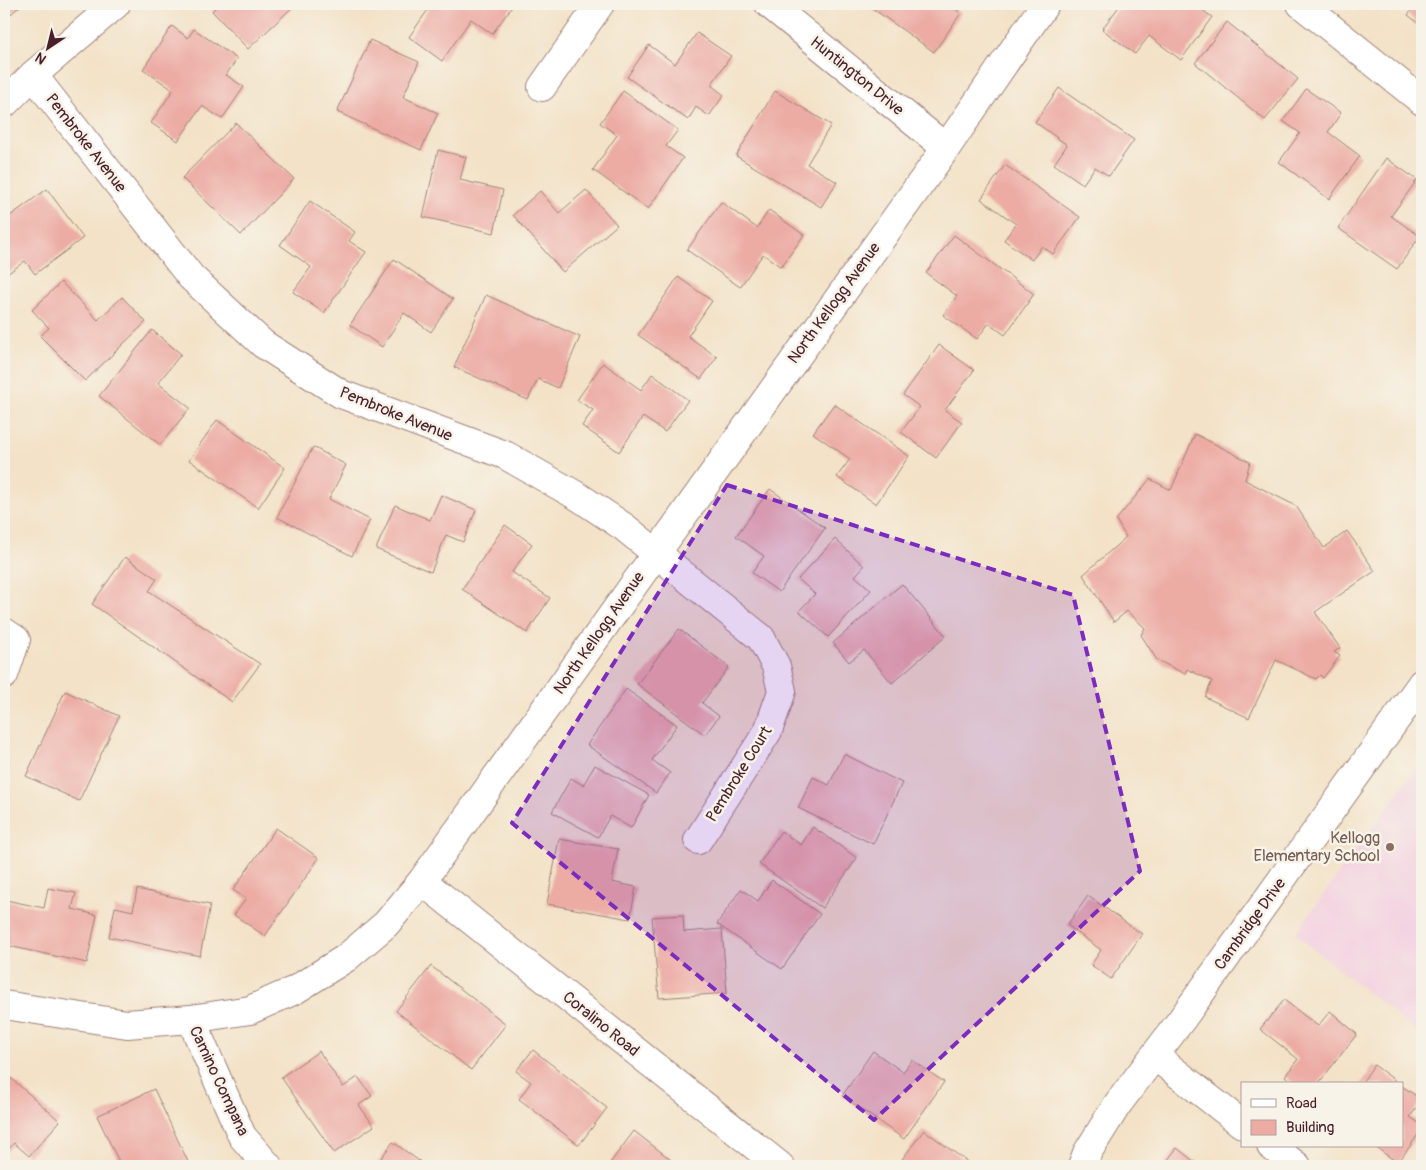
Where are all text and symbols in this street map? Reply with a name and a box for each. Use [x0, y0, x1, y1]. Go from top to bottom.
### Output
north arrow [22, 22, 72, 72]
street label: Huntington Drive [806, 32, 908, 120]
text: N [32, 49, 50, 68]
street label: Pembroke Avenue [41, 90, 131, 196]
street label: North Kellogg Avenue [783, 238, 885, 368]
street label: Pembroke Avenue [337, 382, 455, 446]
street label: North Kellogg Avenue [549, 568, 649, 698]
street label: Pembroke Court [702, 722, 777, 826]
place label: Kellogg Elementary School [1254, 828, 1380, 866]
marker: Kellogg Elementary School [1384, 841, 1396, 853]
street label: Cambridge Drive [1210, 874, 1290, 974]
street label: Coralino Road [559, 987, 643, 1061]
street label: Camino Compana [185, 1023, 253, 1139]
legend [1241, 1082, 1404, 1148]
text: Road [1286, 1094, 1317, 1113]
text: Building [1286, 1118, 1334, 1137]

